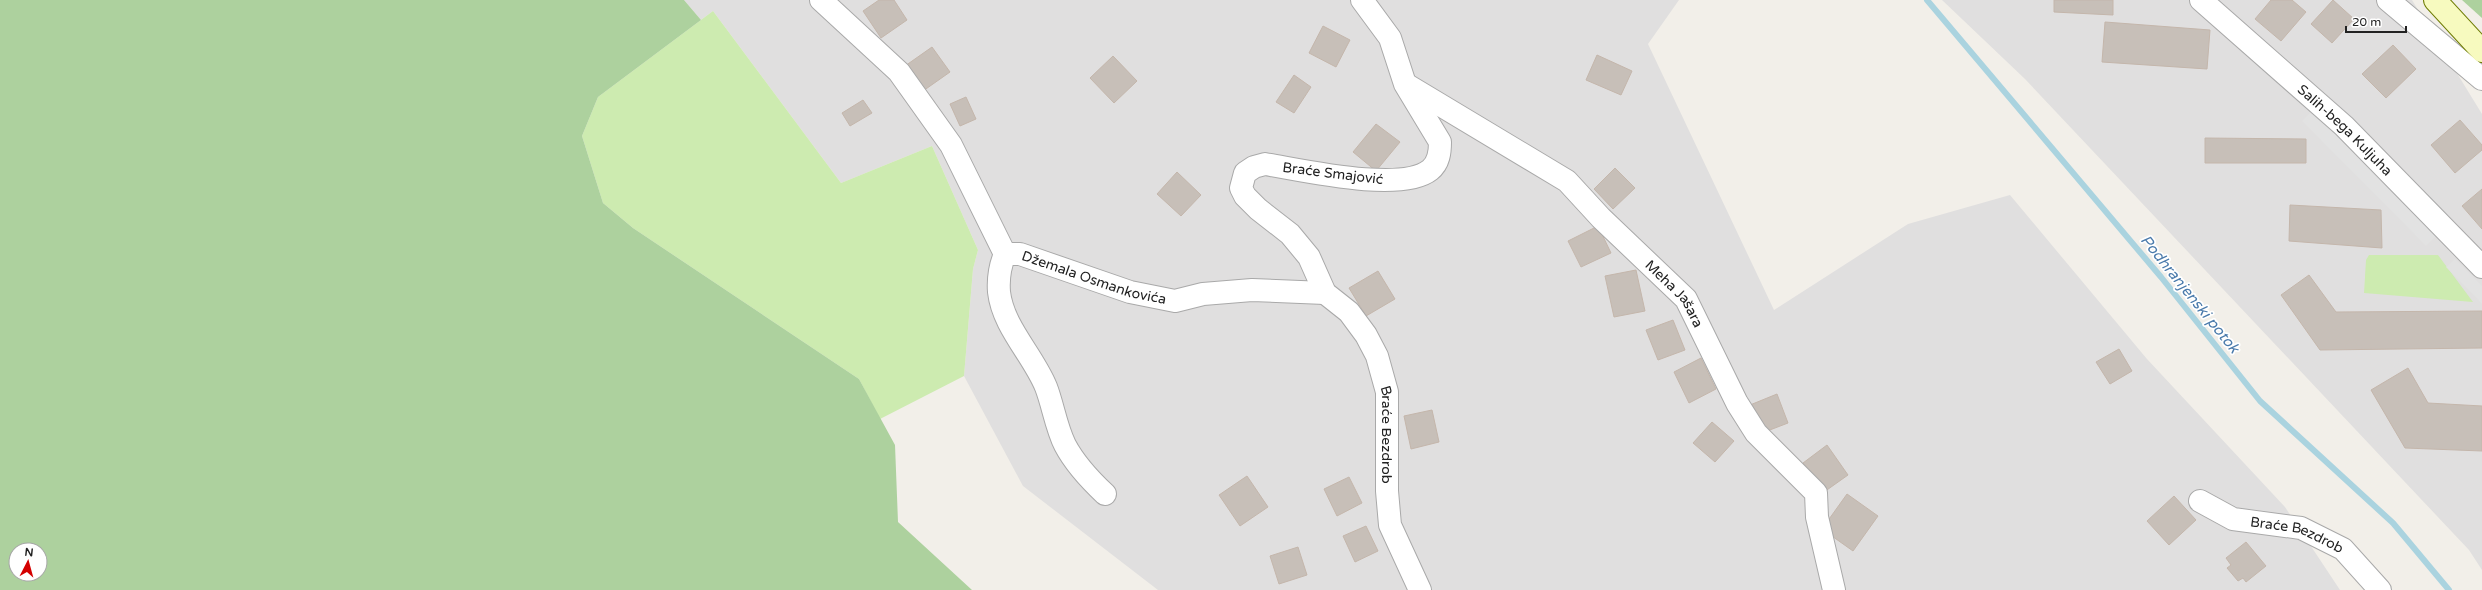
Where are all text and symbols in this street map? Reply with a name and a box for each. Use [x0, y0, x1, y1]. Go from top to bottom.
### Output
scale bar [2346, 8, 2406, 34]
text: 20 m [2352, 15, 2381, 29]
street label: Salih-bega Kuljuha [2294, 81, 2396, 179]
street label: Braće Smajović [1282, 159, 1384, 188]
water label: Podhranjenski potok [2137, 231, 2244, 358]
street label: Džemala Osmankovića [1019, 247, 1168, 308]
street label: Meha Jašara [1641, 257, 1707, 330]
street label: Braće Bezdrob [1377, 384, 1396, 484]
street label: Braće Bezdrob [2249, 513, 2346, 557]
north arrow [8, 542, 48, 582]
text: N [24, 546, 34, 559]

